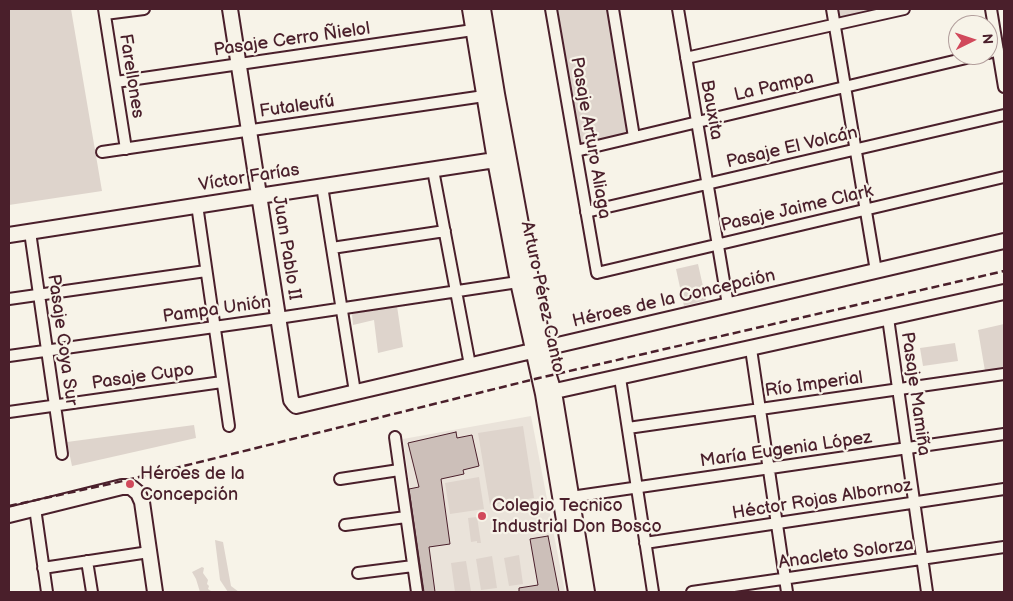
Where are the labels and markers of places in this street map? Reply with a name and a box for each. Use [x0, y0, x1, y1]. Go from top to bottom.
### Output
place label: Héroes de la Concepción [140, 463, 245, 506]
marker: Héroes de la Concepción [124, 478, 136, 490]
place label: Colegio Tecnico Industrial Don Bosco [492, 495, 662, 538]
marker: Colegio Tecnico Industrial Don Bosco [476, 510, 488, 522]

